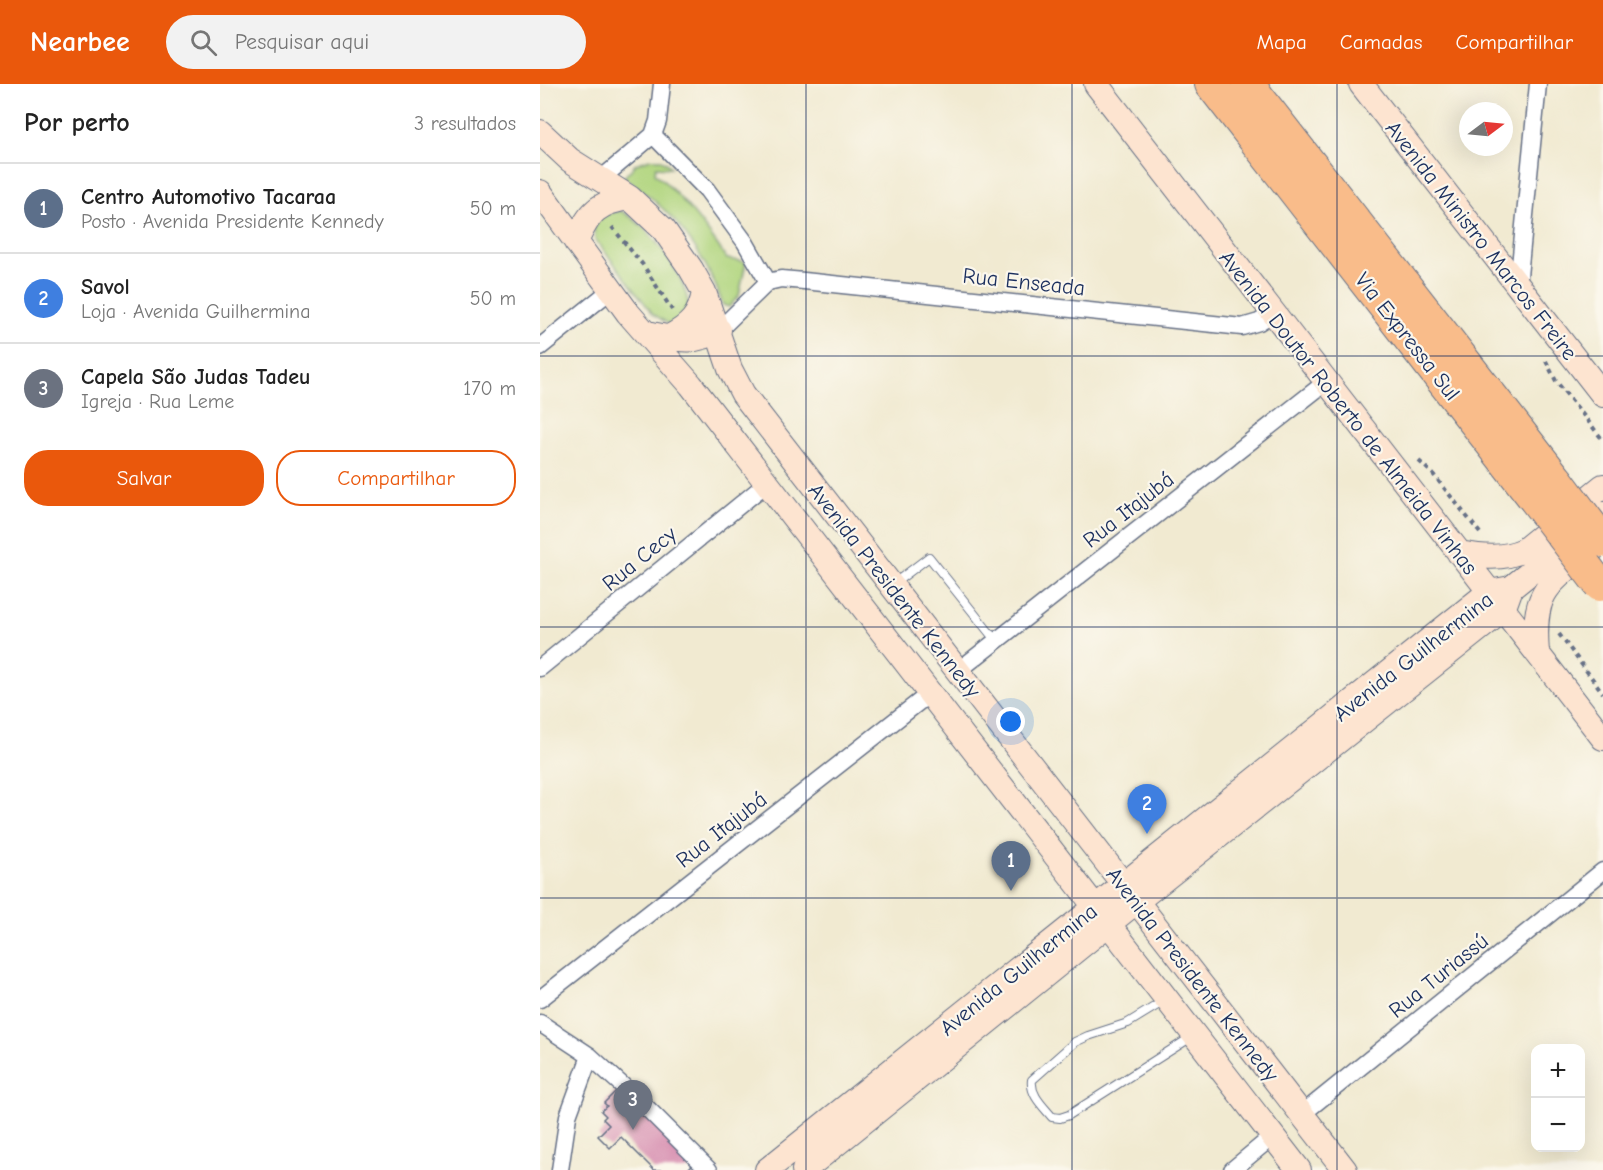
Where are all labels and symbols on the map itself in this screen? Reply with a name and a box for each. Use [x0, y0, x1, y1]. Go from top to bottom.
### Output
north arrow [1459, 102, 1513, 156]
street label: Avenida Ministro Marcos Freire [1380, 116, 1583, 365]
street label: Avenida Doutor Roberto de Almeida Vinhas [1214, 245, 1483, 580]
street label: Rua Enseada [961, 263, 1086, 301]
street label: Via Expressa Sul [1349, 267, 1465, 406]
street label: Rua Itajubá [1078, 466, 1179, 553]
street label: Avenida Presidente Kennedy [802, 478, 986, 703]
street label: Rua Cecy [597, 521, 682, 597]
street label: Avenida Guilhermina [1329, 586, 1499, 727]
your location [996, 707, 1025, 736]
pin: 2 [1128, 784, 1166, 834]
street label: Rua Itajubá [671, 786, 772, 873]
pin: 1 [992, 842, 1030, 891]
street label: Avenida Presidente Kennedy [1100, 862, 1284, 1087]
street label: Avenida Guilhermina [935, 898, 1103, 1041]
street label: Rua Turiassú [1384, 928, 1494, 1024]
pin: 3 [614, 1080, 652, 1130]

